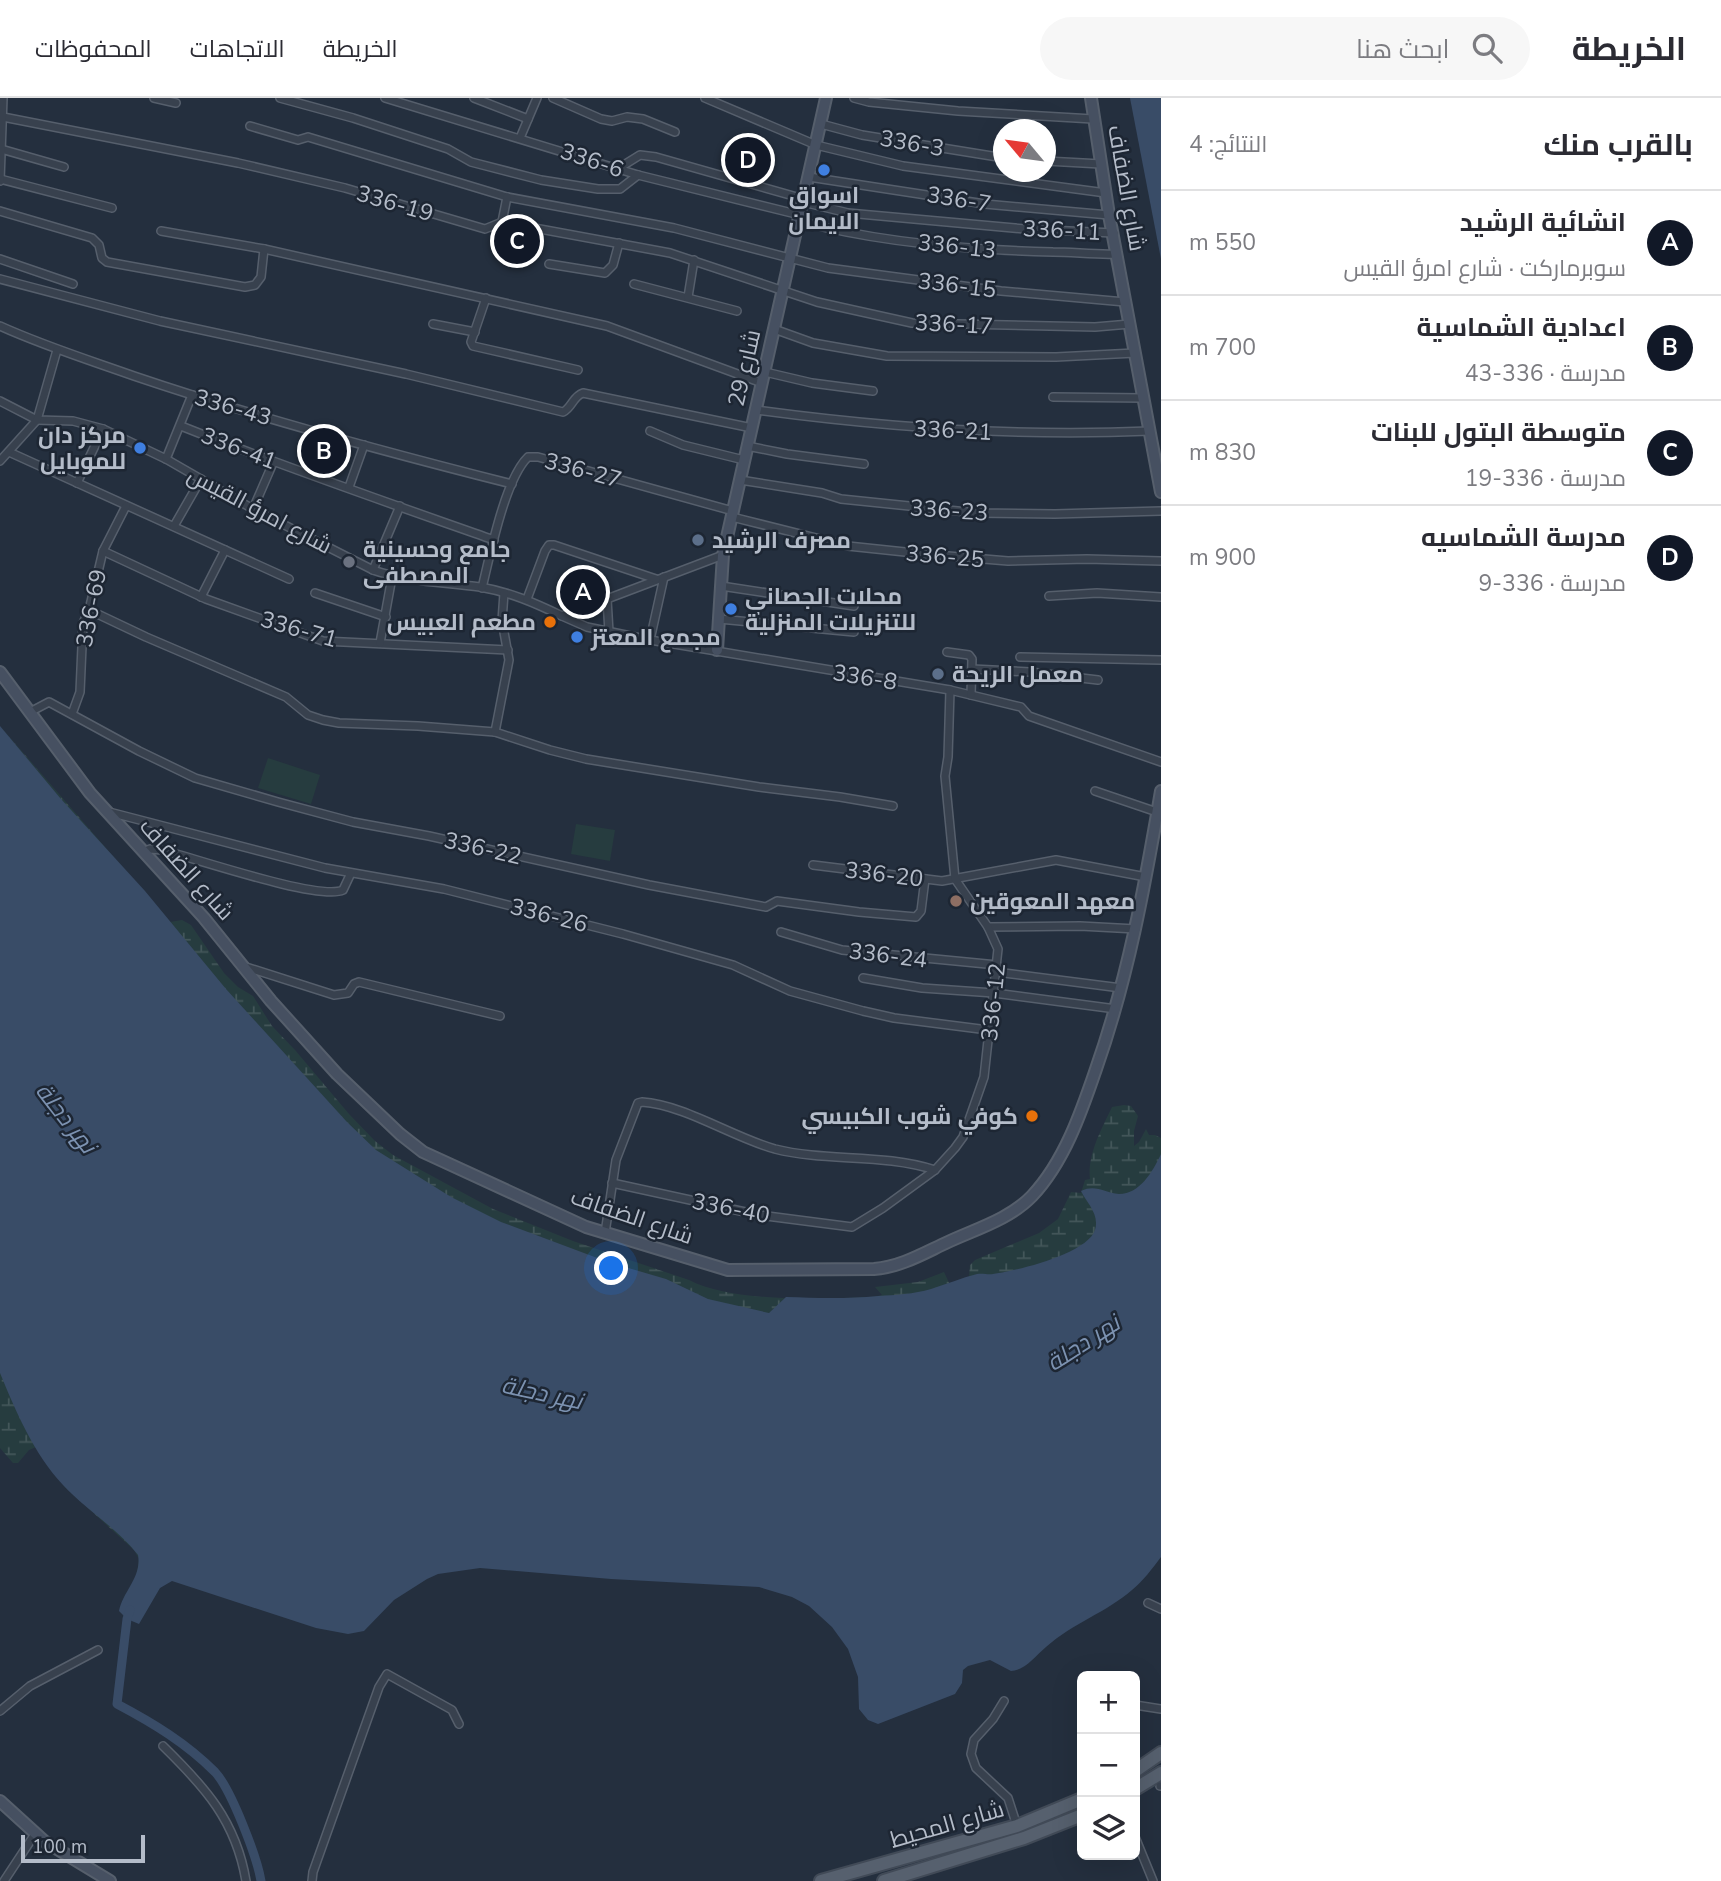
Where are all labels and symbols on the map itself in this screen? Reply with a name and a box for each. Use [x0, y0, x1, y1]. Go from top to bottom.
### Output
north arrow [993, 119, 1056, 182]
street label: شارع الضفاف [1100, 122, 1153, 254]
street label: 336-3 [877, 123, 947, 164]
pin: D [725, 134, 771, 186]
street label: 336-6 [556, 136, 628, 185]
marker: اسواق الايمان [816, 162, 832, 178]
street label: 336-19 [353, 178, 437, 229]
street label: 336-7 [924, 179, 993, 220]
place label: اسواق الايمان [788, 180, 860, 237]
street label: 336-11 [1022, 213, 1102, 248]
pin: C [494, 215, 540, 267]
street label: 336-13 [916, 227, 998, 266]
street label: 336-15 [916, 265, 998, 306]
street label: 336-17 [914, 307, 994, 342]
street label: شارع 29 [721, 327, 768, 410]
street label: 336-43 [191, 382, 275, 433]
street label: 336-21 [913, 413, 993, 448]
place label: مركز دان للموبايل [38, 420, 126, 477]
street label: 336-41 [196, 420, 281, 477]
pin: B [301, 425, 347, 477]
marker: مركز دان للموبايل [132, 440, 148, 456]
street label: 336-27 [541, 445, 625, 496]
street label: شارع امرؤ القيس [182, 459, 337, 562]
street label: 336-23 [909, 492, 989, 529]
place label: مصرف الرشيد [712, 525, 851, 556]
marker: مصرف الرشيد [690, 532, 706, 548]
place label: جامع وحسينية المصطفى [363, 534, 510, 591]
street label: 336-25 [904, 538, 986, 575]
marker: جامع وحسينية المصطفى [341, 554, 357, 570]
street label: 336-69 [69, 566, 114, 650]
pin: A [560, 566, 606, 618]
place label: محلات الجصاني للتنزيلات المنزلية [745, 581, 916, 638]
marker: محلات الجصاني للتنزيلات المنزلية [723, 601, 739, 617]
street label: 336-71 [257, 604, 341, 655]
place label: مطعم العبيس [387, 607, 536, 638]
marker: مطعم العبيس [542, 614, 558, 630]
place label: مجمع المعتز [590, 622, 721, 653]
marker: مجمع المعتز [569, 629, 585, 645]
street label: 336-8 [830, 657, 899, 698]
place label: معمل الريحة [952, 659, 1083, 690]
marker: معمل الريحة [930, 666, 946, 682]
street label: شارع الضفاف [132, 811, 241, 927]
street label: 336-22 [441, 825, 525, 872]
street label: 336-20 [843, 854, 925, 895]
place label: معهد المعوقين [970, 886, 1135, 917]
street label: 336-26 [507, 891, 591, 940]
marker: معهد المعوقين [948, 893, 964, 909]
street label: 336-24 [847, 935, 929, 976]
street label: 336-12 [974, 961, 1013, 1043]
water label: نهر دجلة [28, 1076, 105, 1162]
place label: كوفي شوب الكبيسي [802, 1101, 1018, 1135]
marker: كوفي شوب الكبيسي [1024, 1108, 1040, 1124]
street label: شارع الضفاف [566, 1181, 697, 1252]
street label: 336-40 [689, 1186, 773, 1231]
your location [594, 1251, 628, 1285]
water label: نهر دجلة [1040, 1306, 1128, 1379]
water label: نهر دجلة [499, 1369, 588, 1418]
street label: شارع المحيط [886, 1793, 1008, 1856]
scale bar [21, 1832, 145, 1864]

